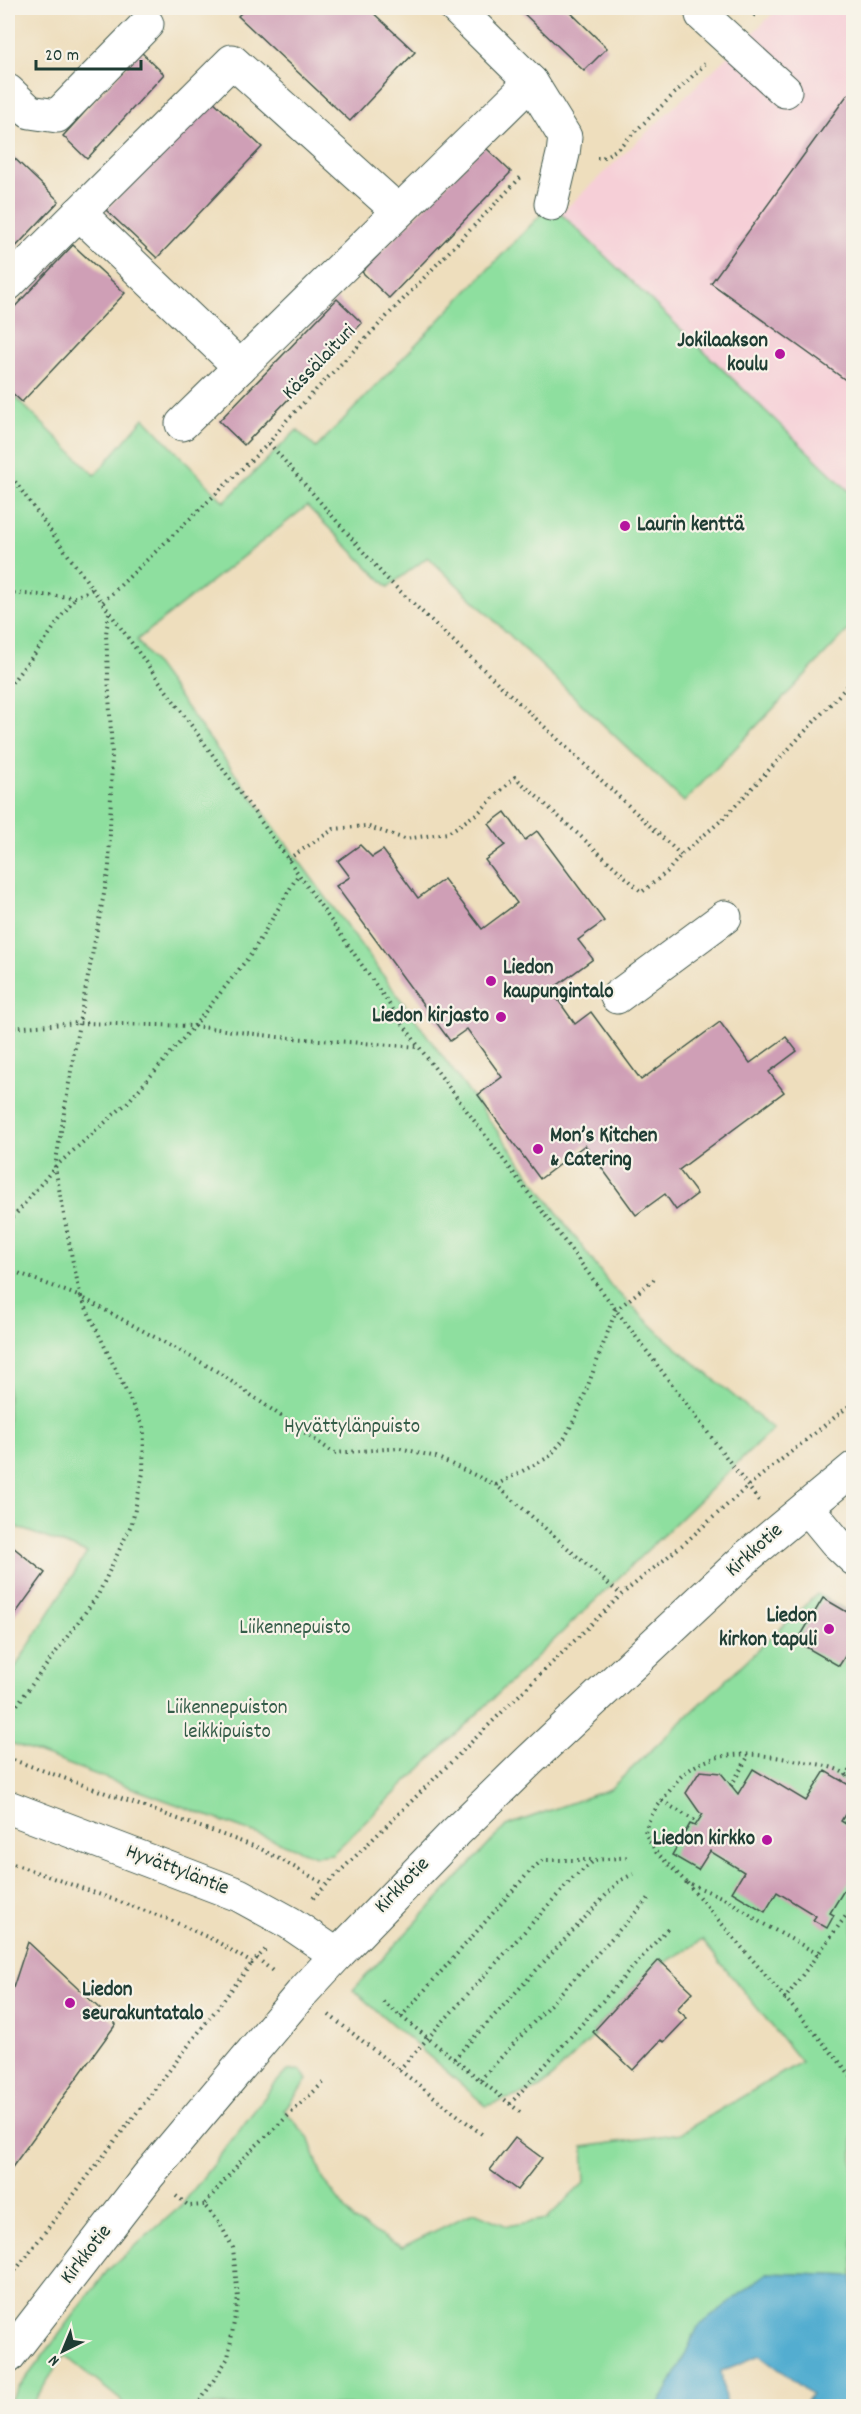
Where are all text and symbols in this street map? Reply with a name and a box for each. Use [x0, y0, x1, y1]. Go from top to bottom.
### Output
scale bar [36, 33, 141, 71]
text: 20 m [45, 44, 79, 69]
street label: Kässälaituri [276, 318, 364, 408]
place label: Jokilaakson koulu [677, 327, 768, 381]
marker: Jokilaakson koulu [773, 347, 787, 361]
place label: Laurin kenttä [637, 511, 745, 541]
marker: Laurin kenttä [618, 519, 632, 533]
place label: Liedon kaupungintalo [503, 954, 614, 1008]
marker: Liedon kaupungintalo [484, 974, 498, 988]
place label: Liedon kirjasto [372, 1002, 489, 1032]
marker: Liedon kirjasto [494, 1010, 508, 1024]
place label: Mon’s Kitchen & Catering [550, 1122, 658, 1176]
marker: Mon’s Kitchen & Catering [531, 1142, 545, 1156]
park label: Hyvättylänpuisto [284, 1413, 420, 1443]
street label: Kirkkotie [719, 1517, 791, 1585]
place label: Liedon kirkon tapuli [719, 1602, 817, 1656]
park label: Liikennepuisto [239, 1614, 351, 1644]
marker: Liedon kirkon tapuli [822, 1622, 836, 1636]
park label: Liikennepuiston leikkipuisto [167, 1694, 287, 1748]
place label: Liedon kirkko [653, 1825, 755, 1855]
marker: Liedon kirkko [760, 1833, 774, 1847]
street label: Hyvättyläntie [121, 1838, 233, 1904]
street label: Kirkkotie [368, 1851, 438, 1921]
place label: Liedon seurakuntatalo [82, 1976, 204, 2030]
marker: Liedon seurakuntatalo [63, 1996, 77, 2010]
street label: Kirkkotie [54, 2219, 120, 2291]
north arrow [33, 2321, 93, 2381]
text: N [44, 2349, 65, 2371]

